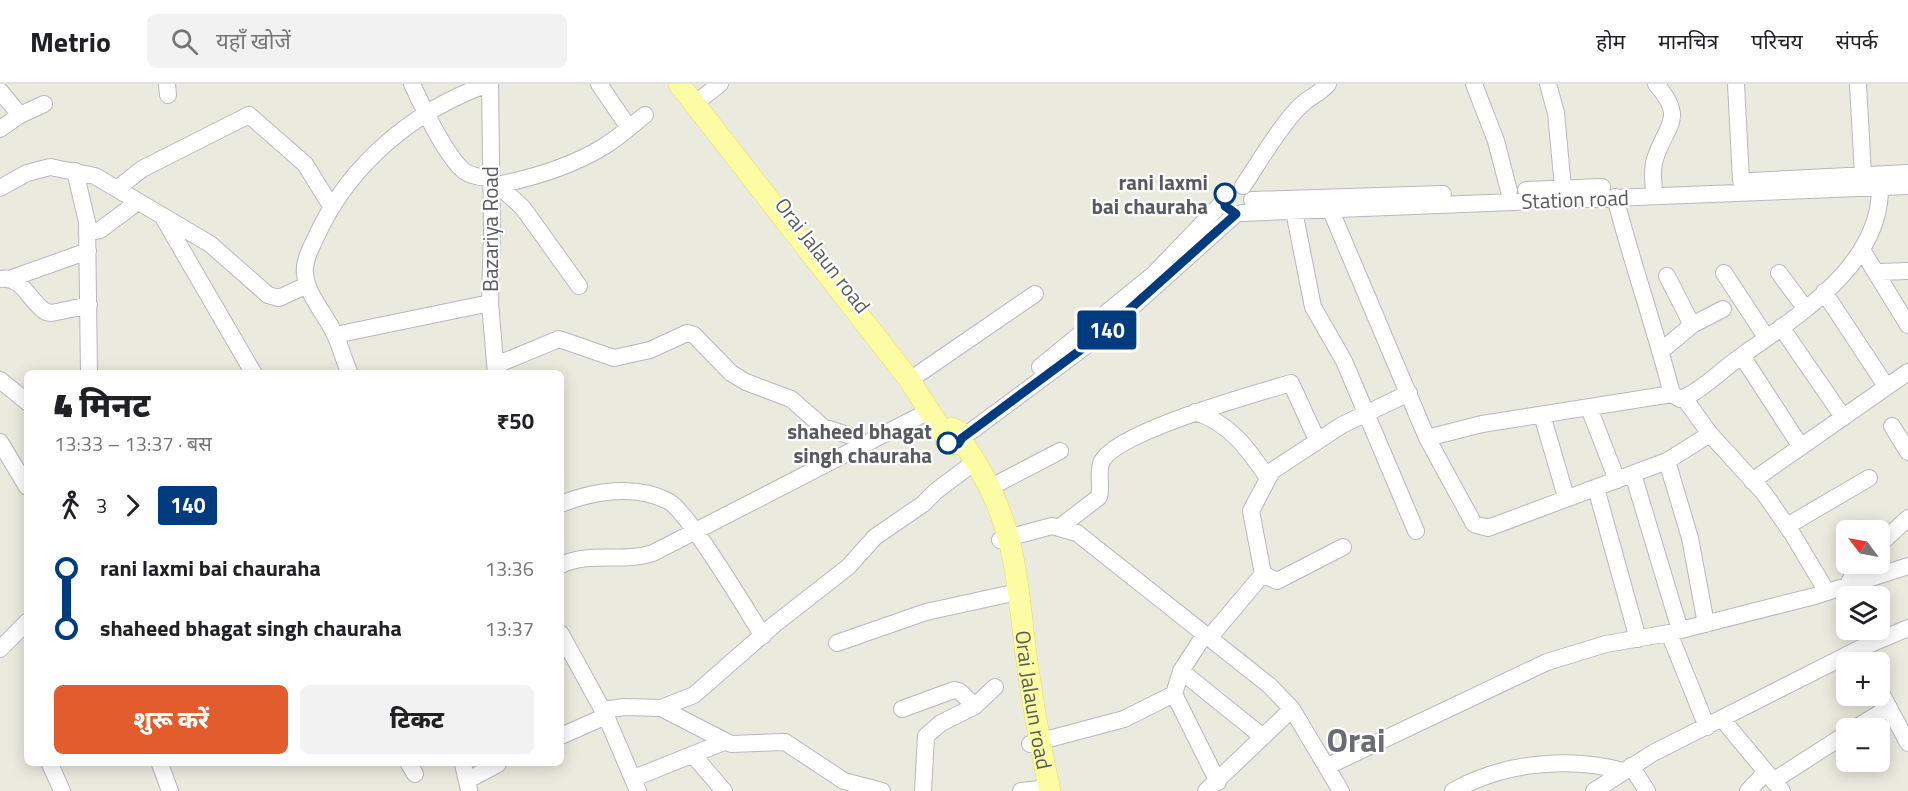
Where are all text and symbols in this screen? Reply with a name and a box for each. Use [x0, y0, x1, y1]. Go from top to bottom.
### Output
search box [147, 14, 567, 68]
text: Metrio [30, 20, 111, 63]
text: यहाँ खोजें [216, 24, 291, 58]
icon: search [168, 25, 201, 58]
text: होम [1596, 25, 1625, 57]
text: मानचित्र [1658, 25, 1718, 57]
text: परिचय [1751, 25, 1803, 57]
text: संपर्क [1836, 25, 1878, 57]
street label: Bazariya Road [474, 166, 506, 292]
place label: rani laxmi bai chauraha [1092, 166, 1208, 222]
street label: Station road [1521, 181, 1629, 217]
marker: rani laxmi bai chauraha [1214, 183, 1236, 205]
street label: Orai Jalaun road [767, 190, 879, 320]
line badge: 140 [1072, 310, 1142, 350]
text: 140 [1089, 314, 1125, 346]
text: 4 मिनट [54, 380, 150, 430]
text: ₹50 [497, 404, 534, 438]
place label: shaheed bhagat singh chauraha [787, 415, 932, 471]
text: 13:33 – 13:37 · बस [54, 428, 212, 459]
marker: shaheed bhagat singh chauraha [937, 432, 959, 454]
icon: walk [54, 489, 87, 522]
icon: forward [116, 489, 149, 522]
text: 140 [170, 489, 205, 521]
text: 3 [96, 490, 107, 521]
north arrow [1836, 520, 1890, 574]
map controls [1836, 520, 1890, 772]
text: rani laxmi bai chauraha [100, 551, 321, 585]
text: 13:36 [485, 553, 534, 584]
button: layers [1836, 586, 1890, 640]
text: shaheed bhagat singh chauraha [100, 611, 402, 645]
text: 13:37 [485, 613, 534, 644]
street label: Orai Jalaun road [1007, 629, 1061, 772]
button: + [1836, 652, 1890, 706]
button: शुरू करें [54, 685, 288, 754]
button: टिकट [300, 685, 534, 754]
district label: Orai [1326, 715, 1386, 765]
button: − [1836, 718, 1890, 772]

